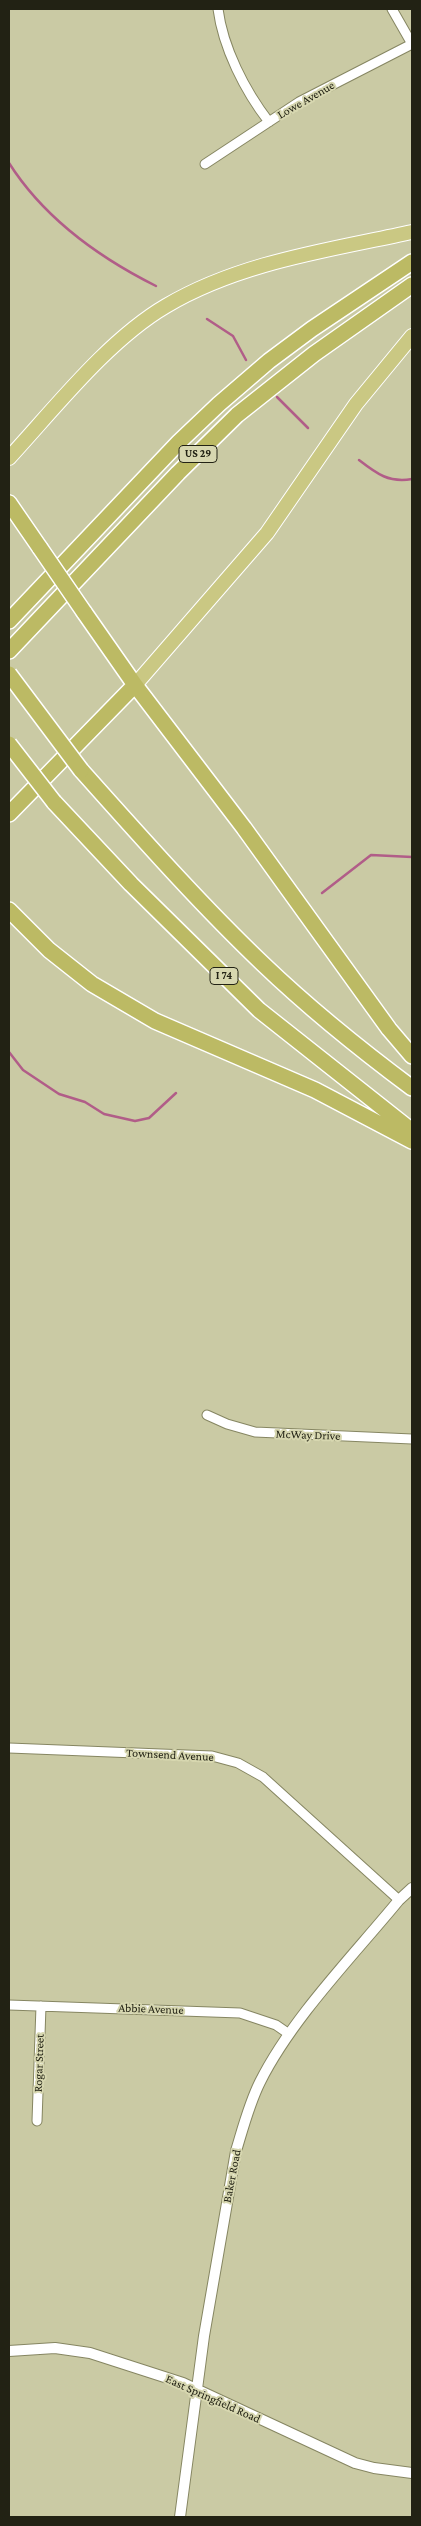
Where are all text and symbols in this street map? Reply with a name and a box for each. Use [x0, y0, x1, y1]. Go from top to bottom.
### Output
street label: Lowe Avenue [275, 78, 337, 122]
road number: US 29 [179, 446, 217, 462]
road number: I 74 [210, 968, 238, 984]
street label: McWay Drive [275, 1427, 341, 1443]
street label: Townsend Avenue [126, 1746, 214, 1764]
street label: Abbie Avenue [118, 2001, 184, 2017]
street label: Rogar Street [31, 2034, 47, 2092]
street label: Baker Road [220, 2148, 244, 2204]
street label: East Springfield Road [163, 2372, 263, 2426]

